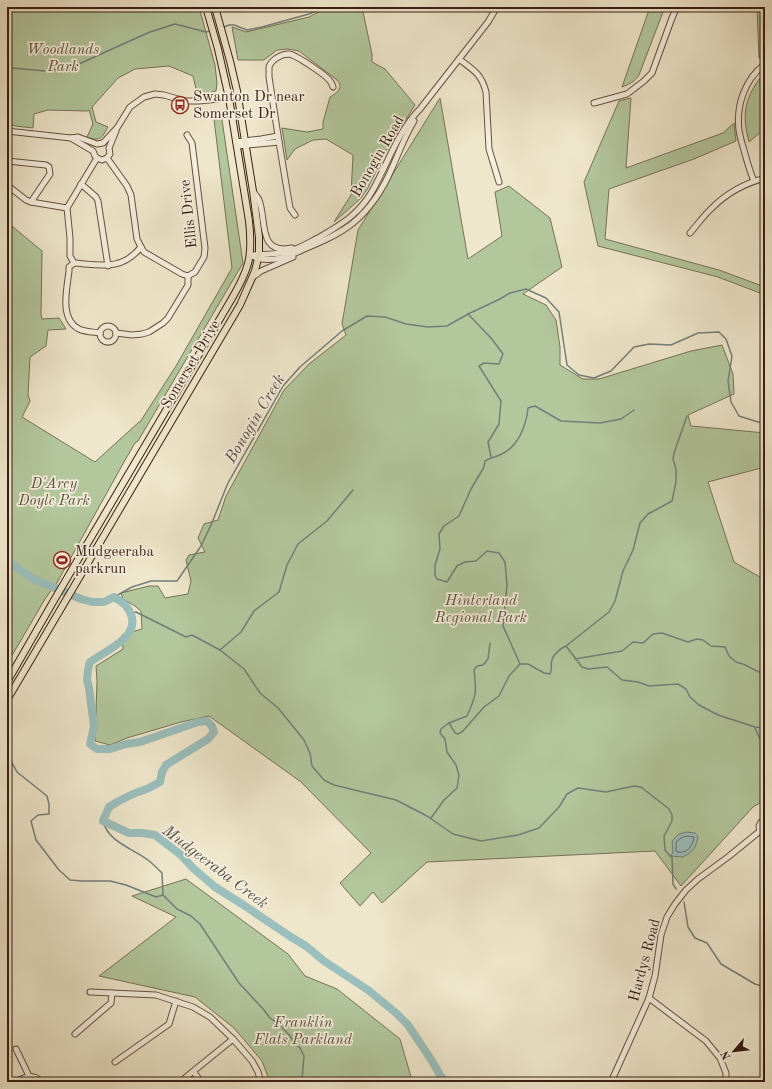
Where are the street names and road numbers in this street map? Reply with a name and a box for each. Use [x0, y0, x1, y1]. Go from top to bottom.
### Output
street label: Bonogin Road [349, 113, 408, 200]
street label: Ellis Drive [178, 179, 201, 249]
street label: Somerset Drive [159, 318, 224, 412]
street label: Hardys Road [627, 917, 664, 1004]

